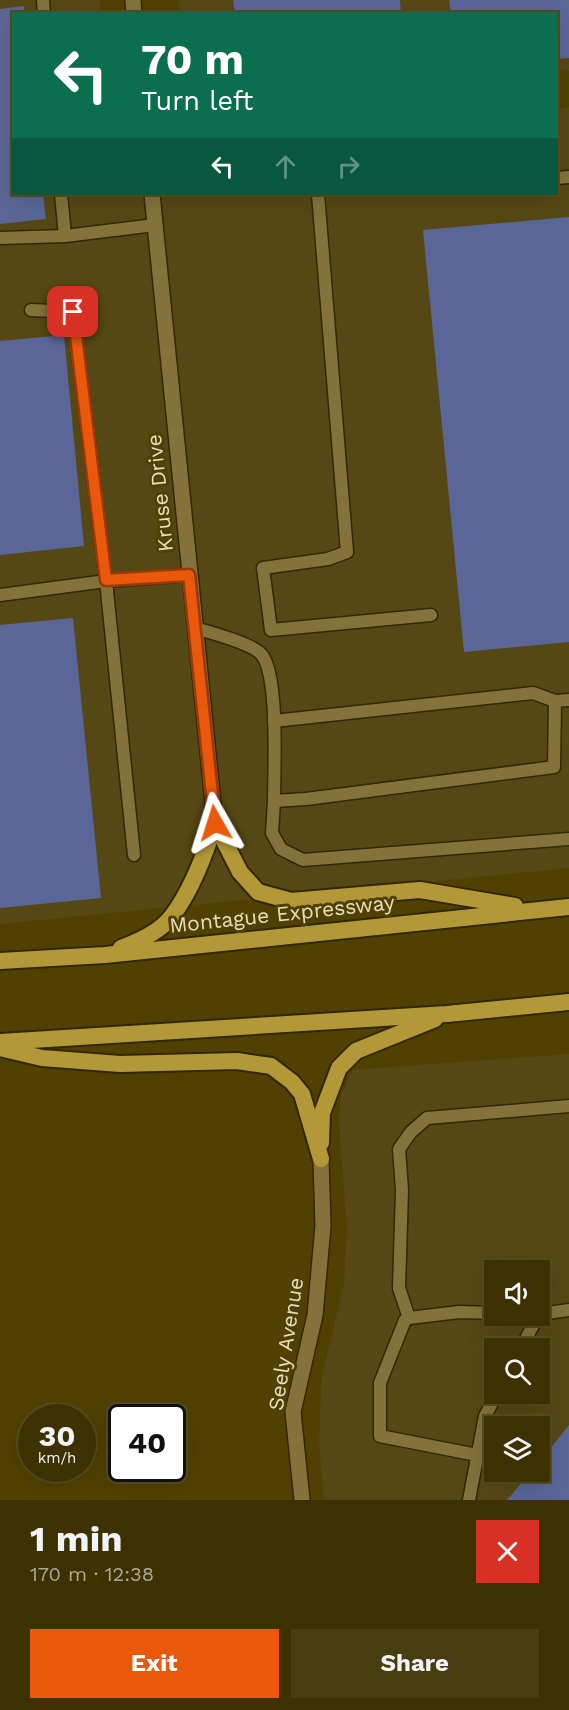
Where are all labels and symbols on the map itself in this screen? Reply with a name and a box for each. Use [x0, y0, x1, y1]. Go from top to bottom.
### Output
pin [47, 286, 98, 337]
street label: Kruse Drive [141, 433, 178, 553]
position arrow [183, 791, 247, 855]
street label: Montague Expressway [168, 889, 396, 938]
street label: Seely Avenue [263, 1276, 308, 1412]
speed limit sign: 40 [108, 1404, 186, 1482]

